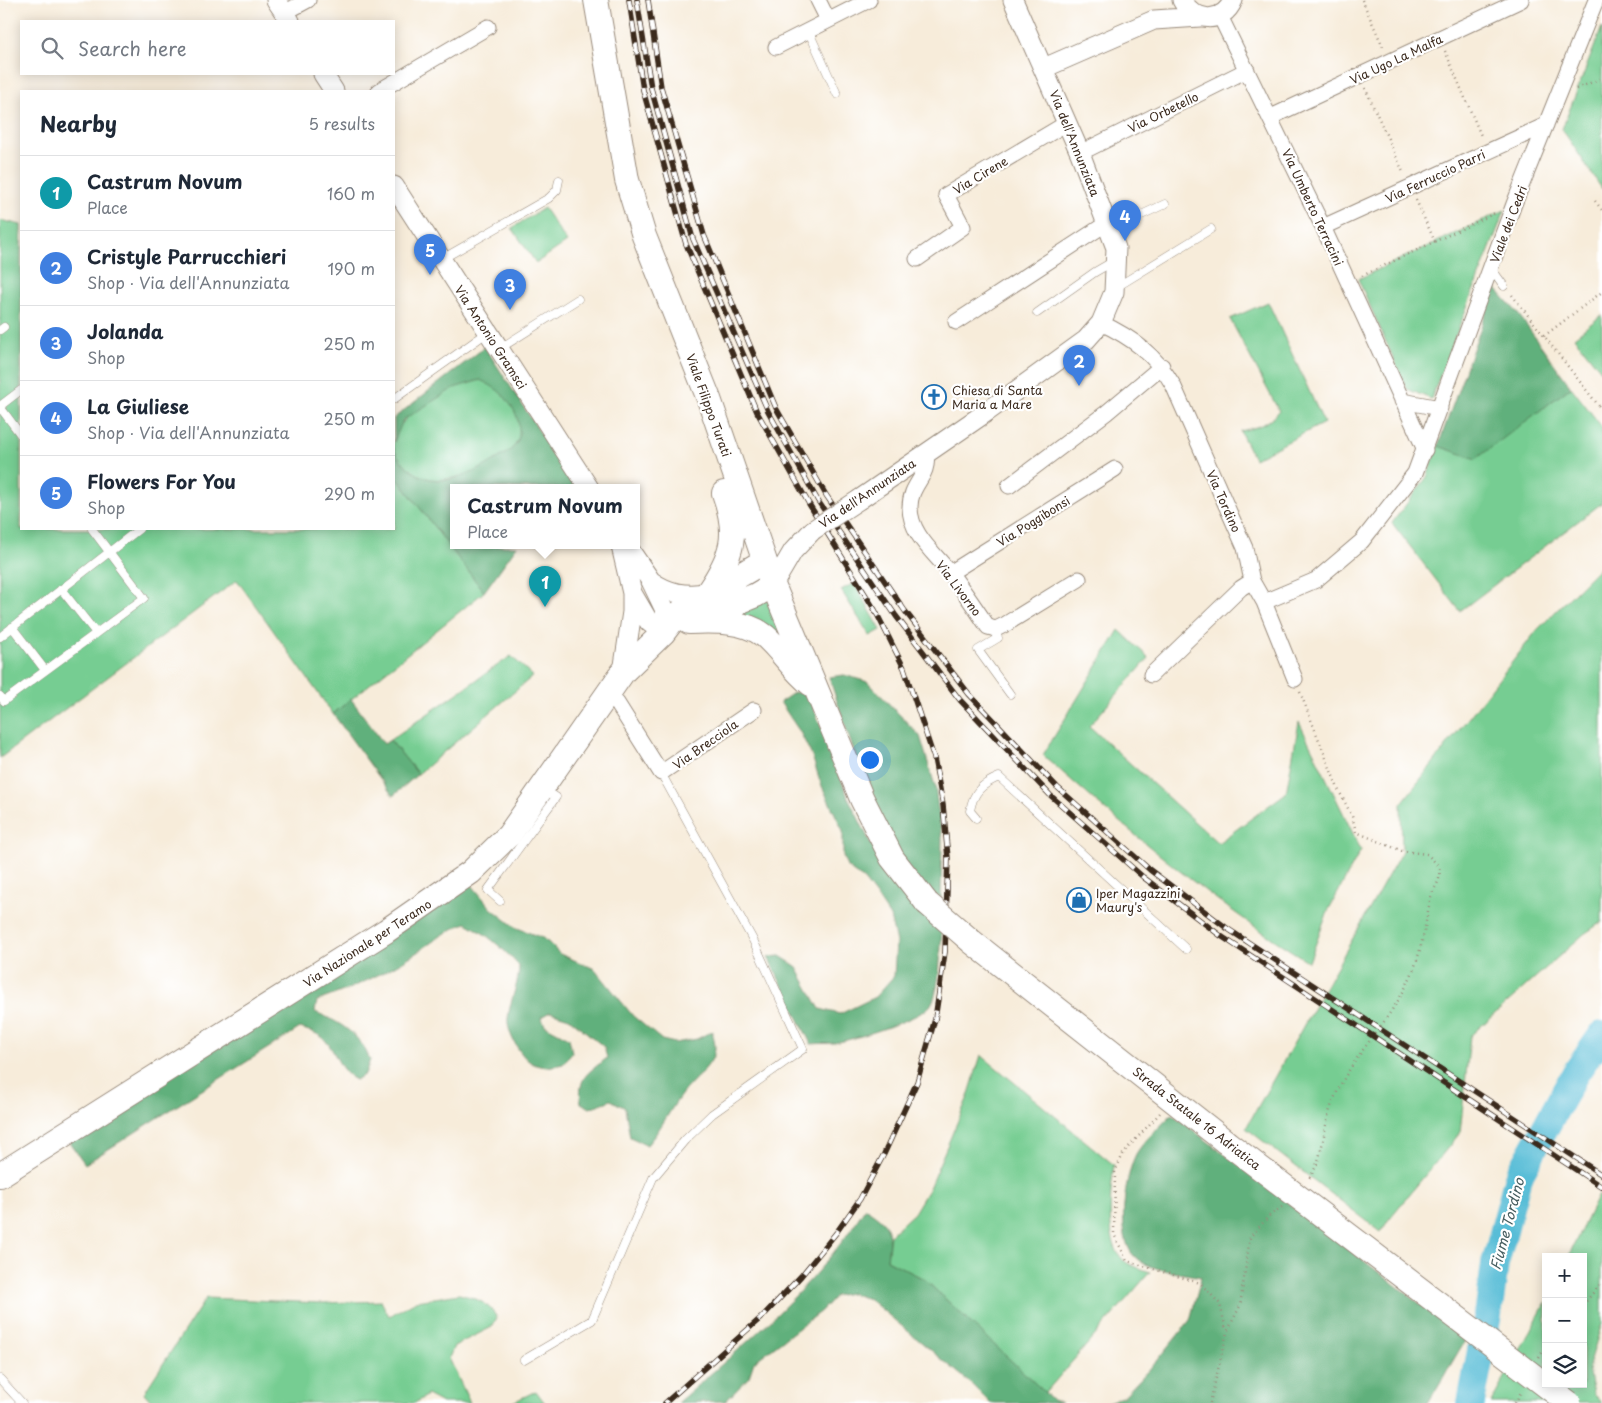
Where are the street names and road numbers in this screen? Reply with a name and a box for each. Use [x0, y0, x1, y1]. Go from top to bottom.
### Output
street label: Via Ugo La Malfa [1346, 29, 1446, 88]
street label: Via dell'Annunziata [1045, 87, 1105, 199]
street label: Via Orbetello [1125, 87, 1202, 137]
street label: Via Ferruccio Parri [1382, 145, 1488, 207]
street label: Via Umberto Terracini [1278, 146, 1348, 268]
street label: Via Cirene [949, 151, 1011, 198]
street label: Viale dei Cedri [1485, 183, 1531, 265]
street label: Via Antonio Gramsci [451, 281, 531, 393]
street label: Viale Filippo Turati [682, 351, 736, 459]
street label: Via dell'Annunziata [815, 454, 919, 532]
street label: Via Tordino [1202, 467, 1246, 535]
street label: Via Poggibonsi [993, 491, 1073, 551]
street label: Via Livorno [932, 556, 986, 620]
street label: Via Brecciola [669, 715, 742, 773]
street label: Via Nazionale per Teramo [299, 895, 435, 991]
street label: Strada Statale 16 Adriatica [1129, 1062, 1265, 1174]

